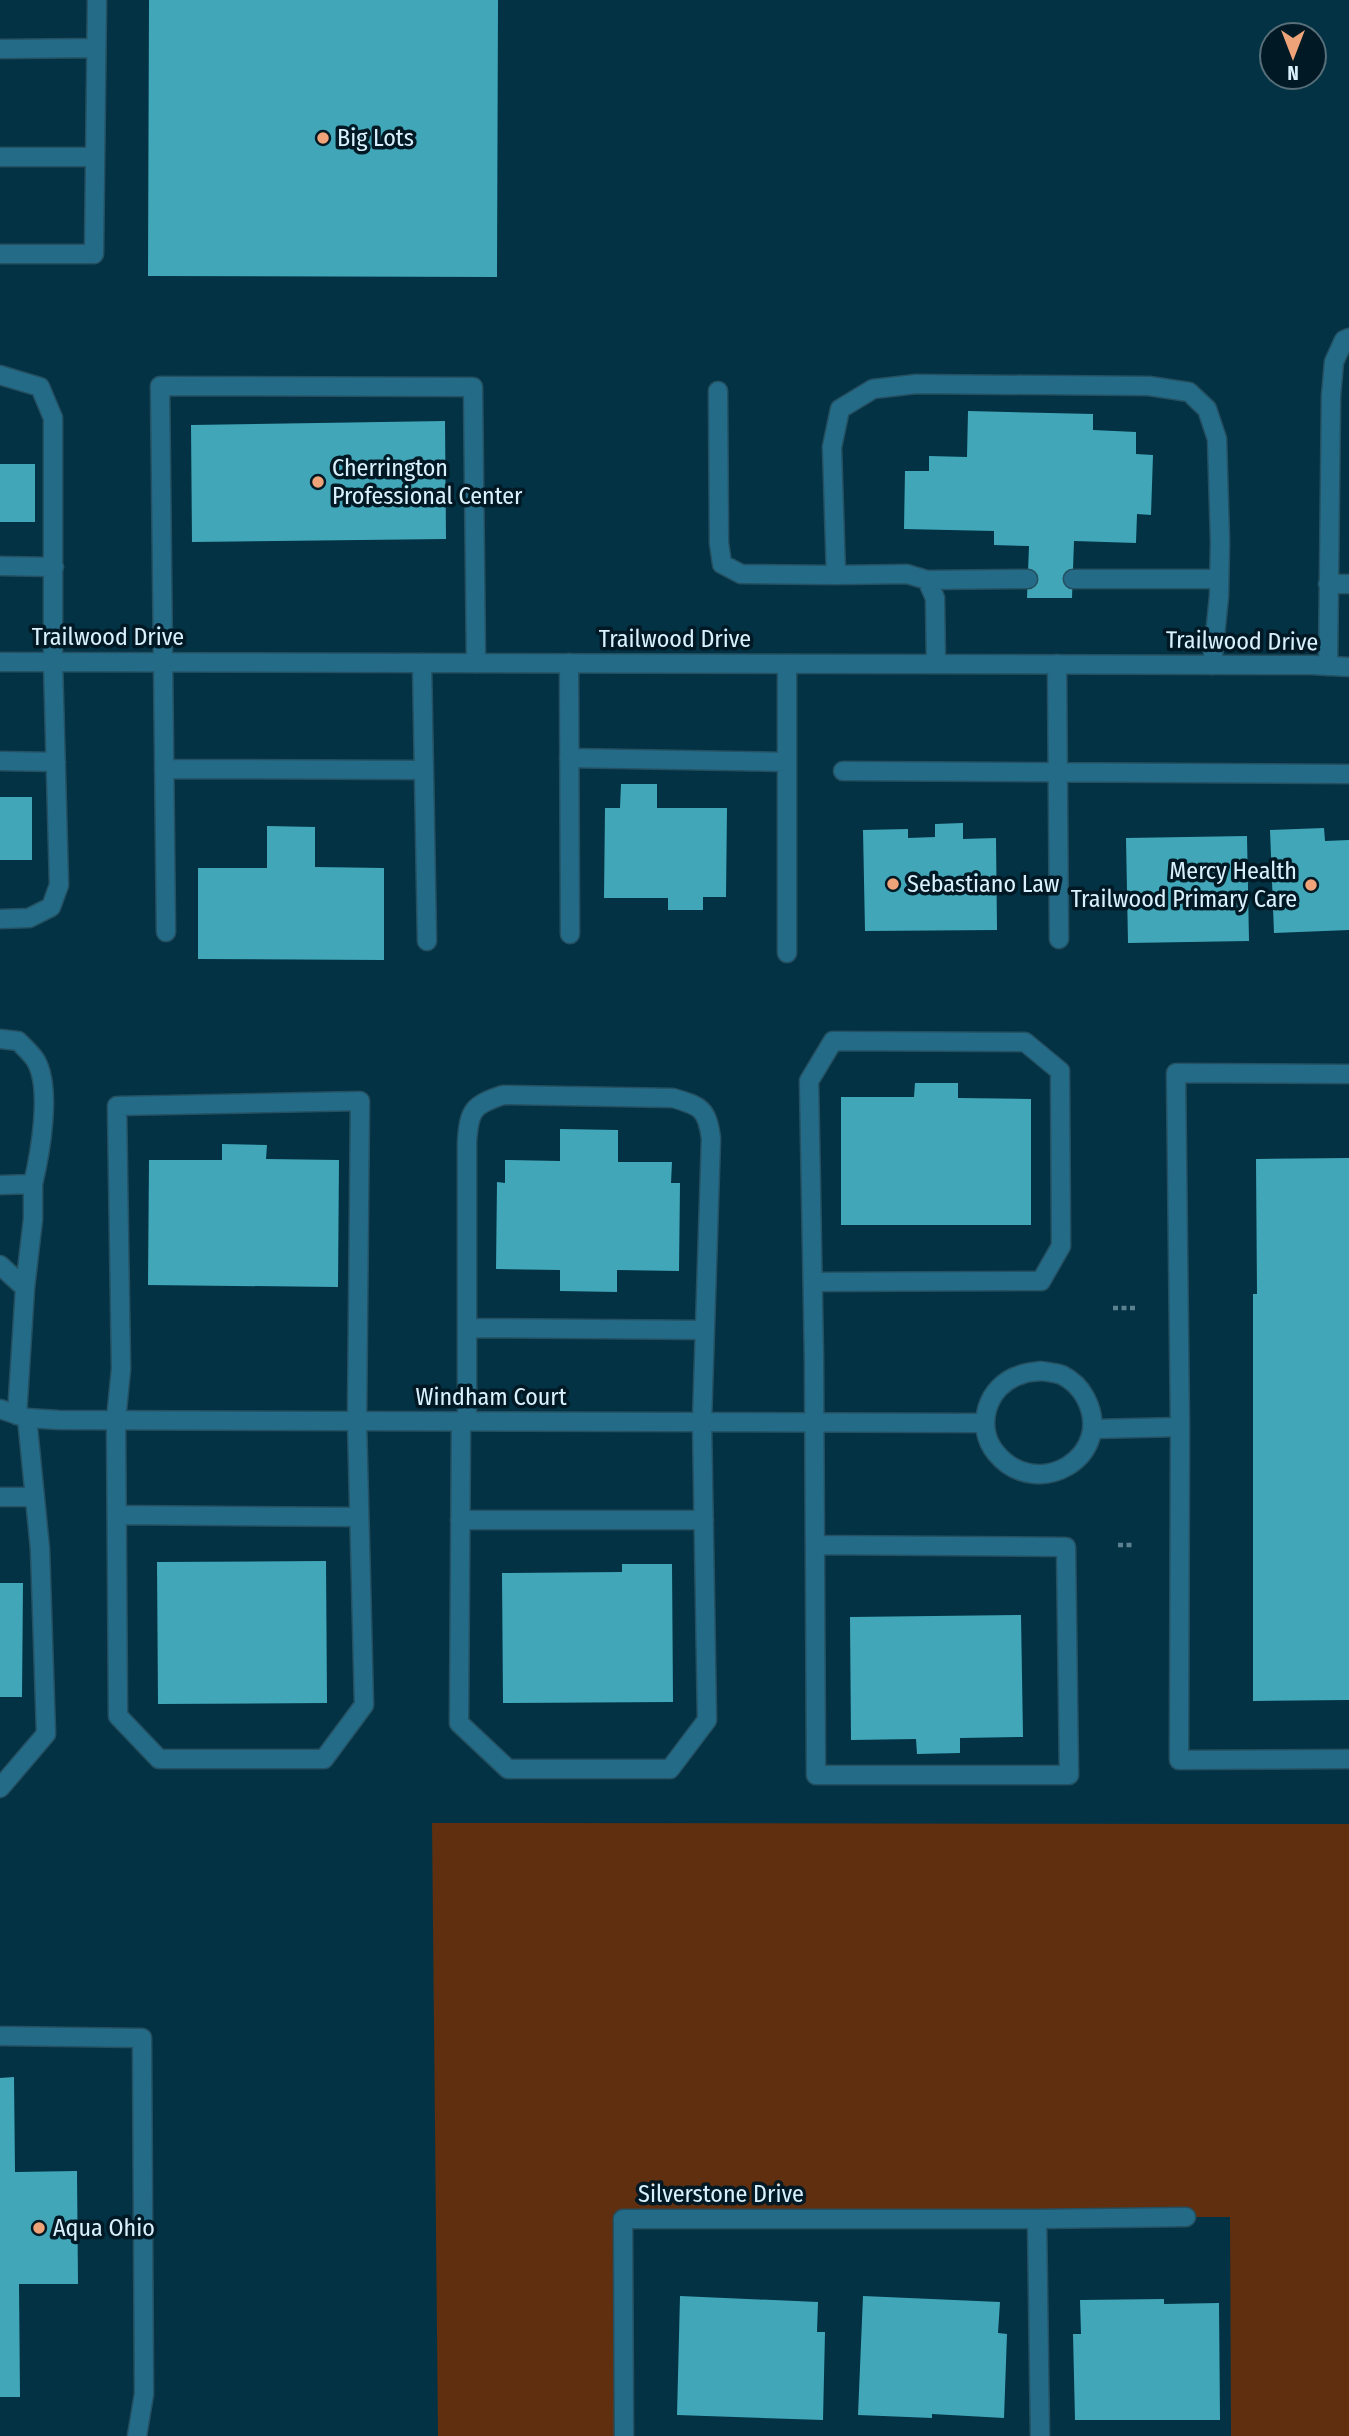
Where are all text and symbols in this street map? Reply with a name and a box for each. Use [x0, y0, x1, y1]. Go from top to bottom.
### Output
north arrow [1258, 21, 1328, 91]
text: N [1287, 61, 1299, 84]
place label: Big Lots [337, 124, 414, 152]
marker: Big Lots [315, 130, 331, 146]
place label: Cherrington Professional Center [332, 454, 523, 510]
marker: Cherrington Professional Center [310, 474, 326, 490]
street label: Trailwood Drive [32, 623, 184, 651]
street label: Trailwood Drive [599, 625, 751, 653]
street label: Trailwood Drive [1166, 626, 1318, 656]
place label: Mercy Health Trailwood Primary Care [1071, 857, 1297, 913]
place label: Sebastiano Law [907, 870, 1060, 898]
marker: Sebastiano Law [885, 876, 901, 892]
marker: Mercy Health Trailwood Primary Care [1303, 877, 1319, 893]
street label: Windham Court [415, 1383, 567, 1411]
street label: Silverstone Drive [638, 2180, 804, 2208]
place label: Aqua Ohio [53, 2214, 155, 2242]
marker: Aqua Ohio [31, 2220, 47, 2236]

